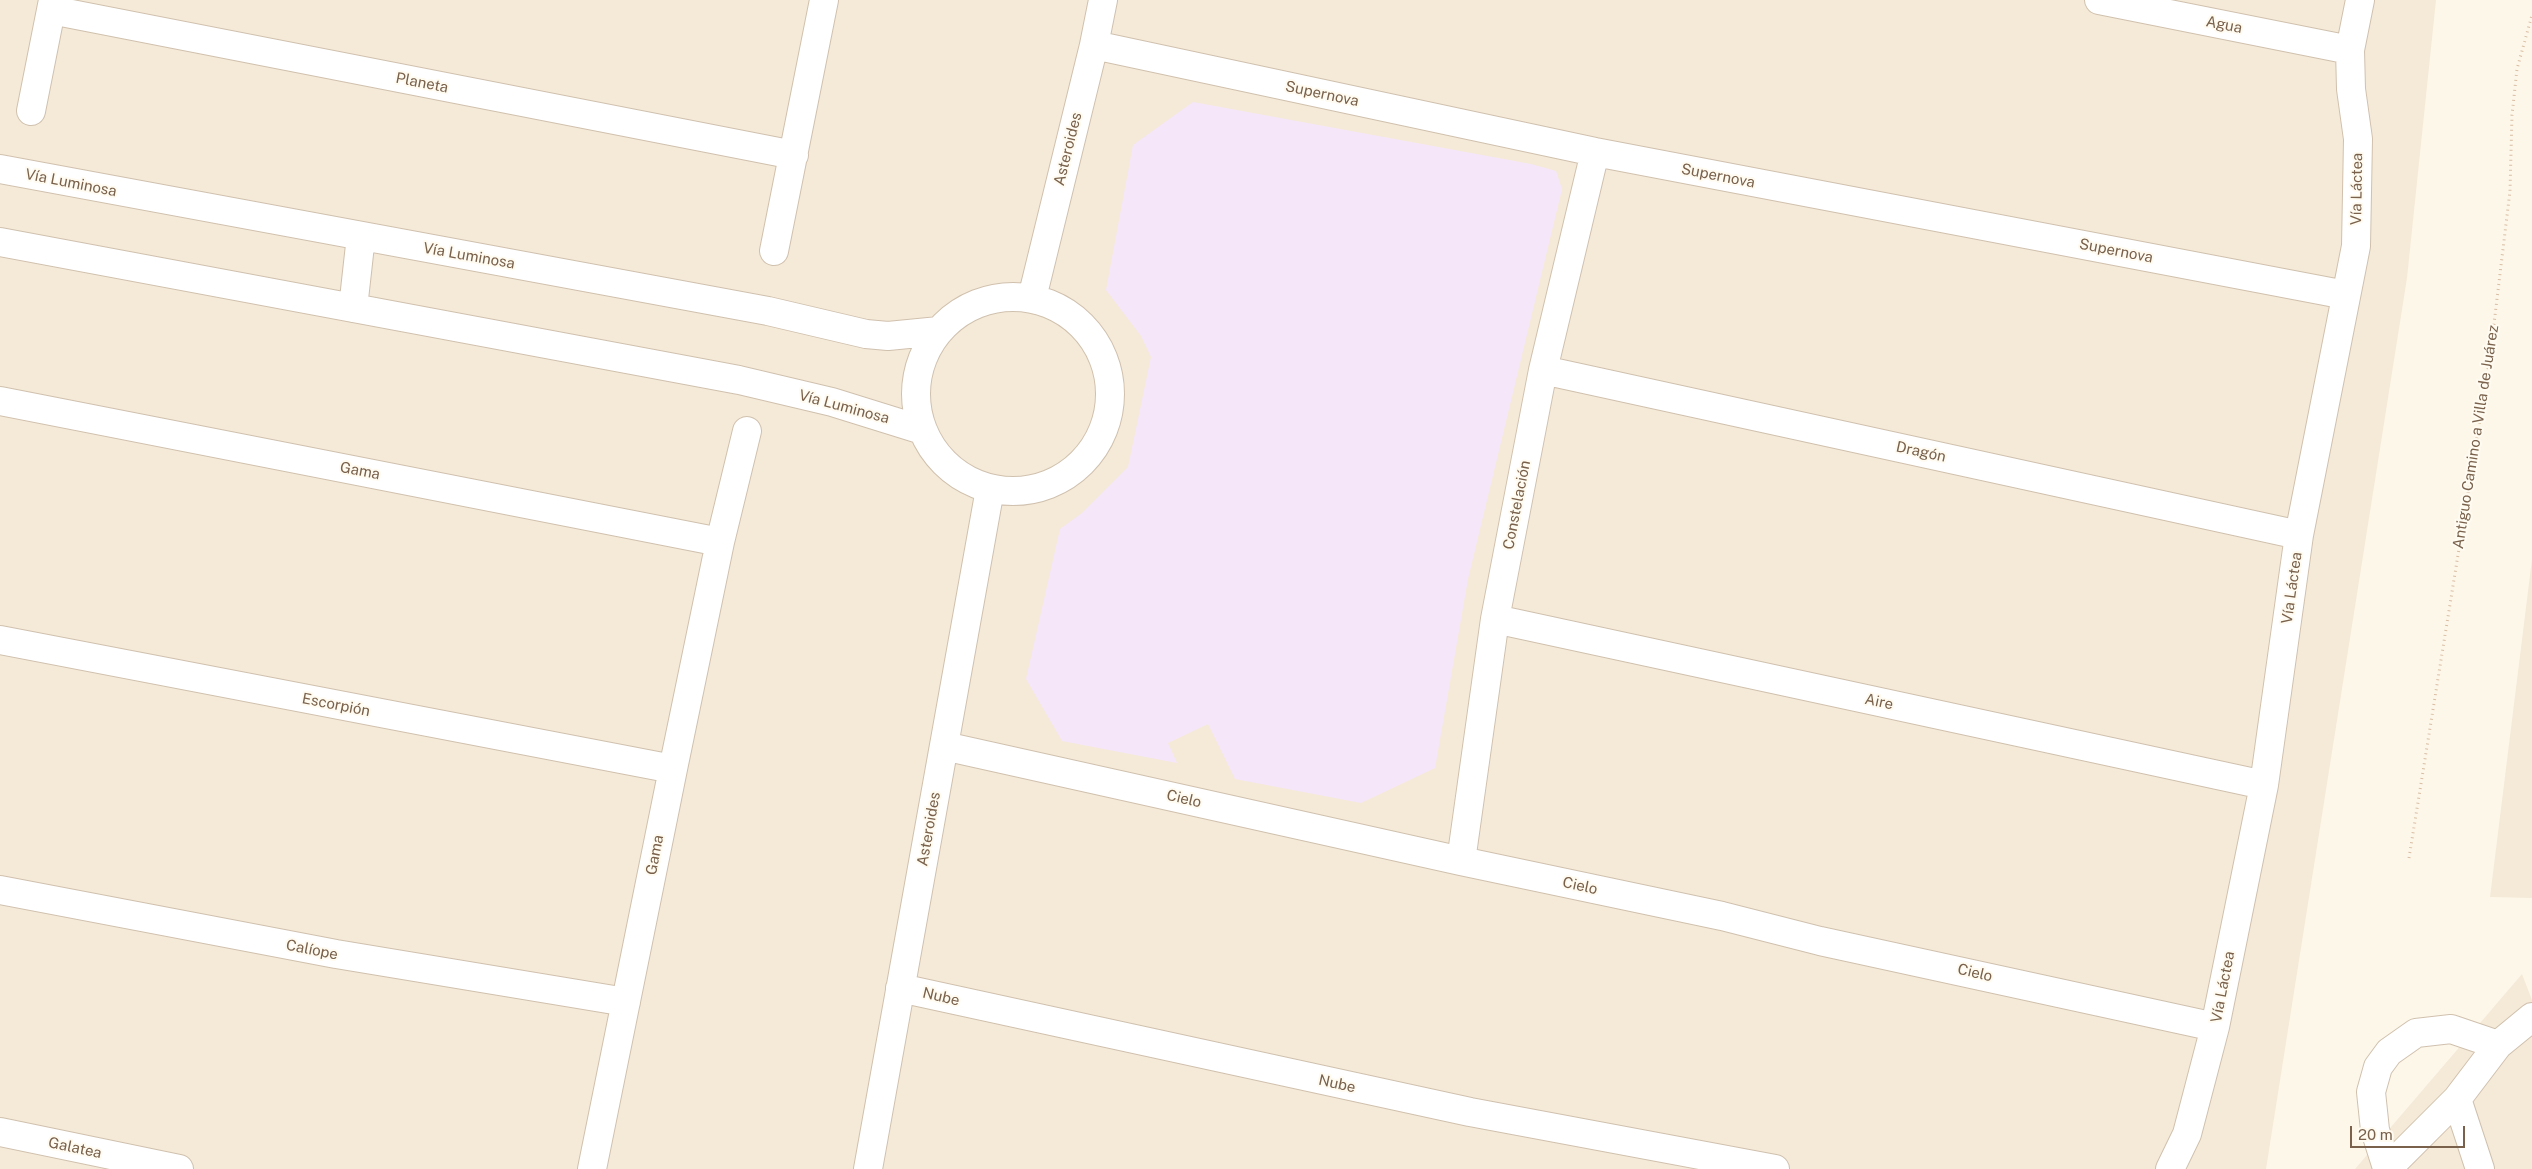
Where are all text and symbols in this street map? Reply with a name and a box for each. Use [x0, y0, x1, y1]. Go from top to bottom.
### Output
street label: Agua [2204, 13, 2244, 37]
street label: Planeta [394, 69, 450, 97]
street label: Supernova [1284, 77, 1360, 111]
street label: Asteroides [1050, 110, 1086, 188]
street label: Vía Láctea [2347, 153, 2367, 225]
street label: Supernova [1680, 160, 1756, 192]
street label: Vía Luminosa [24, 165, 118, 201]
street label: Supernova [2078, 235, 2154, 267]
street label: Vía Luminosa [422, 239, 516, 273]
street label: Antiguo Camino a Villa de Juárez [2449, 324, 2503, 550]
street label: Vía Luminosa [797, 386, 891, 428]
street label: Dragón [1894, 438, 1948, 466]
street label: Gama [338, 458, 382, 484]
street label: Constelación [1500, 459, 1534, 551]
street label: Vía Láctea [2278, 551, 2306, 625]
street label: Escorpión [300, 690, 372, 720]
street label: Aire [1863, 690, 1895, 714]
street label: Cielo [1165, 786, 1203, 812]
street label: Asteroides [914, 791, 944, 867]
street label: Gama [642, 833, 668, 877]
street label: Cielo [1561, 874, 1599, 898]
street label: Calíope [284, 936, 340, 964]
street label: Vía Láctea [2207, 950, 2239, 1024]
street label: Cielo [1956, 960, 1994, 986]
street label: Nube [921, 984, 961, 1010]
street label: Nube [1317, 1071, 1357, 1097]
scale bar [2352, 1116, 2467, 1148]
text: 20 m [2358, 1126, 2393, 1143]
street label: Galatea [47, 1134, 103, 1162]

